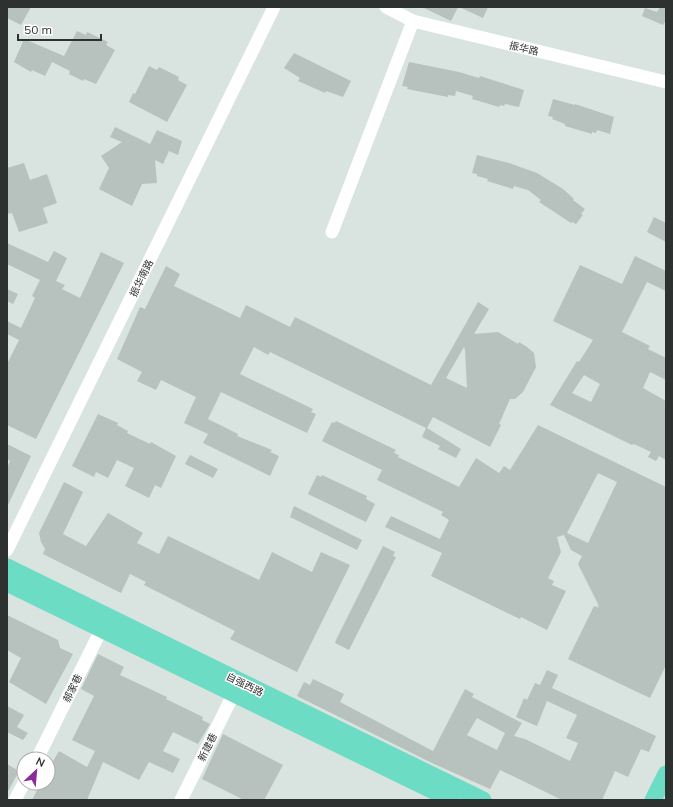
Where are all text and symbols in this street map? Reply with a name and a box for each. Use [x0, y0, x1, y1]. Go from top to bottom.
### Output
scale bar [18, 16, 101, 42]
text: 50 m [24, 22, 52, 37]
street label: 振华路 [508, 39, 540, 58]
street label: 振华南路 [127, 257, 156, 299]
street label: 自强西路 [224, 670, 266, 699]
street label: 郝家巷 [60, 672, 85, 705]
street label: 新建巷 [195, 731, 220, 764]
north arrow [16, 751, 56, 791]
text: N [34, 754, 47, 770]

